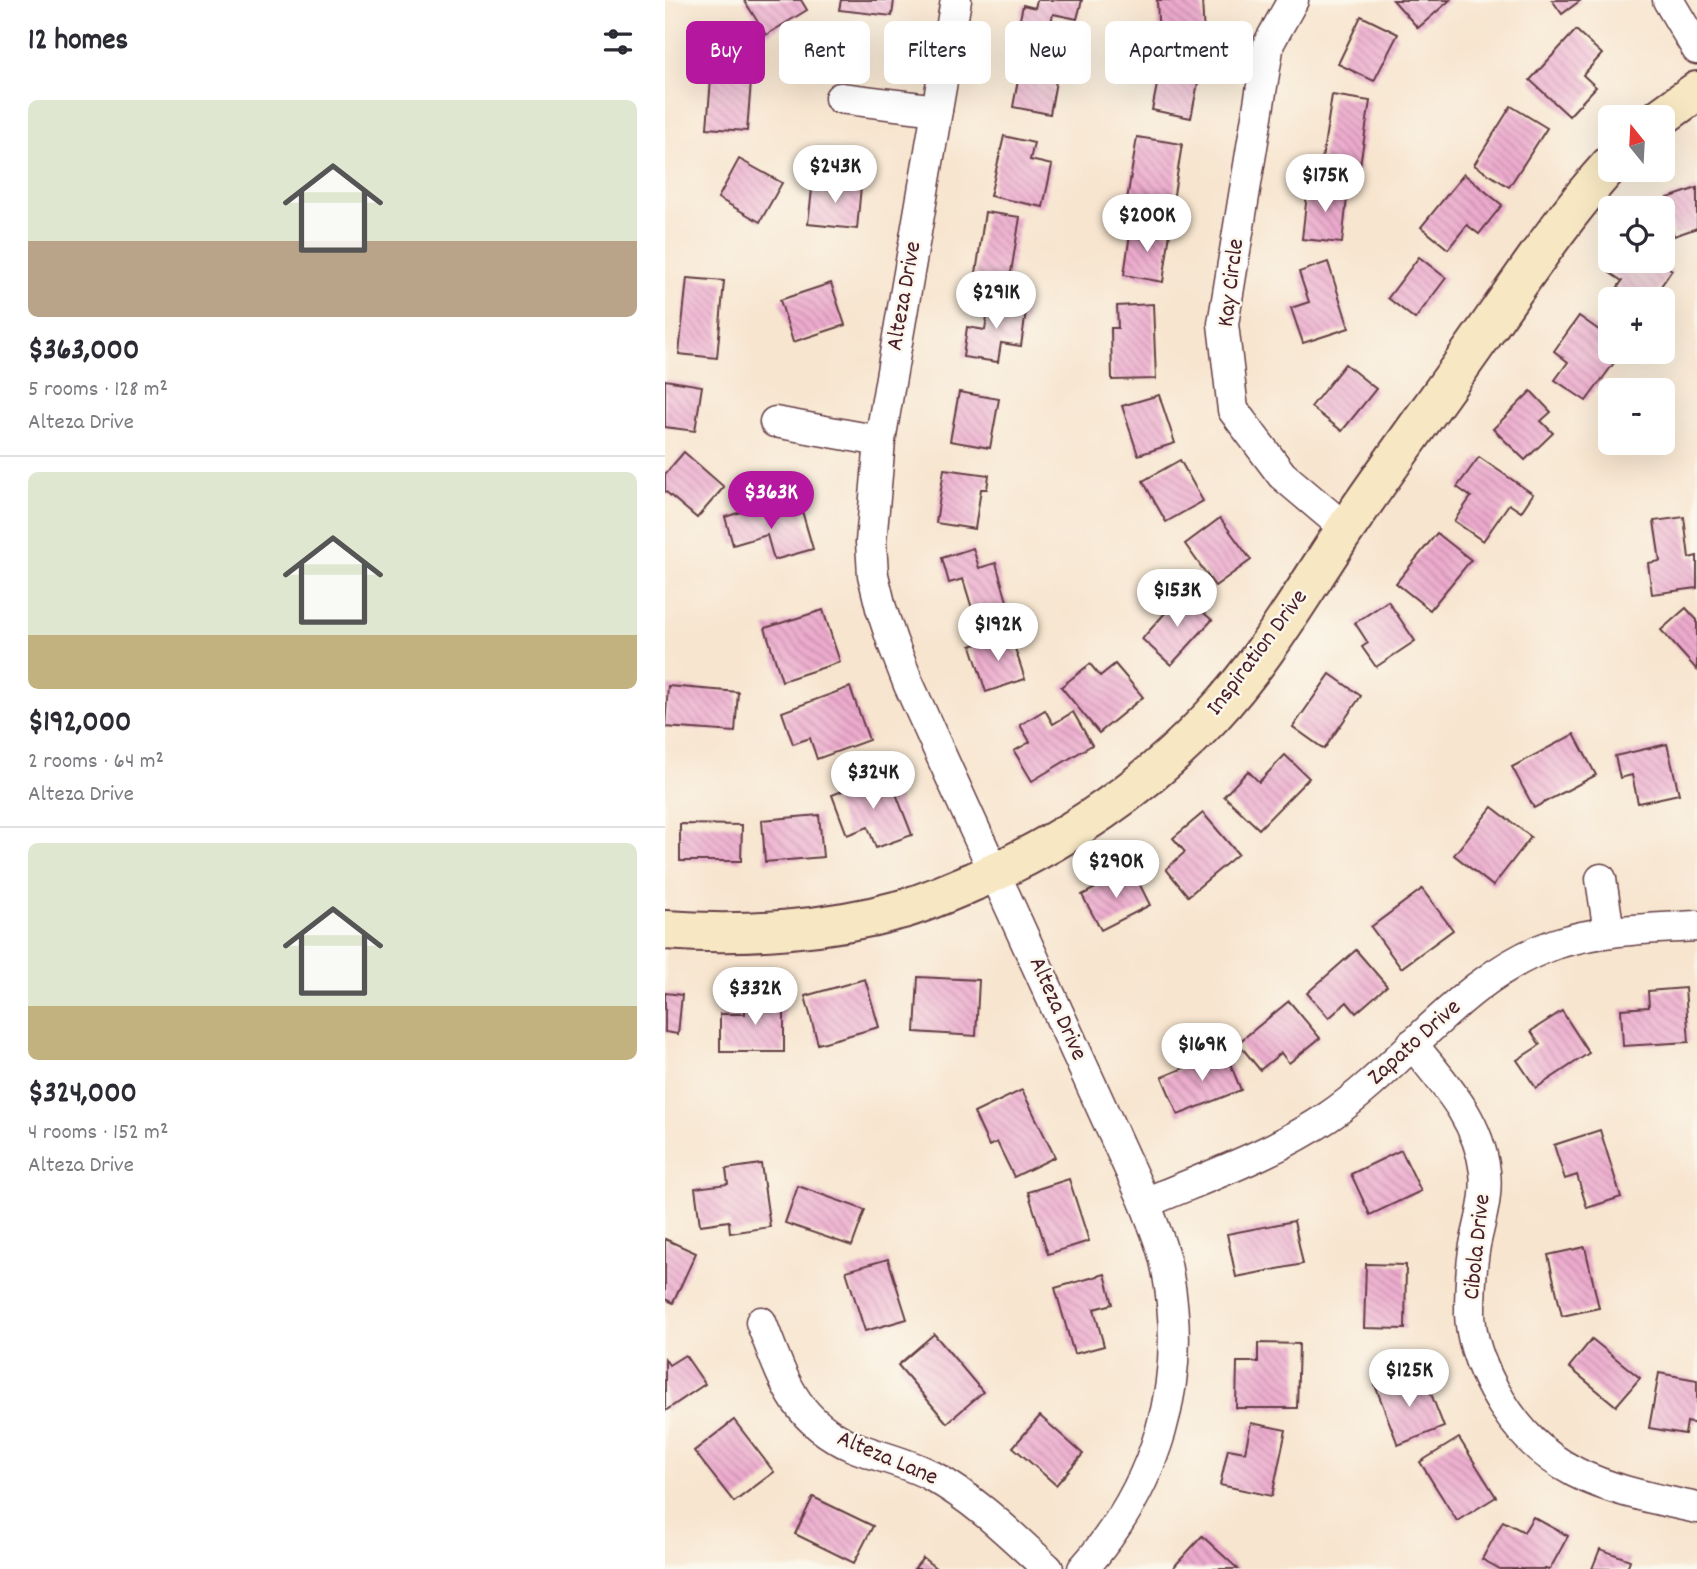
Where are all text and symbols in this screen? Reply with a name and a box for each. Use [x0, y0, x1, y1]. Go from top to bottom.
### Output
text: 12 homes [28, 21, 128, 64]
chip: Buy [686, 21, 765, 84]
chip: Rent [779, 21, 870, 84]
chip: Filters [884, 21, 991, 84]
chip: New [1005, 21, 1091, 84]
chip: Apartment [1105, 21, 1253, 84]
icon: filters [599, 23, 637, 61]
north arrow [1598, 105, 1675, 182]
map controls [1598, 105, 1675, 455]
icon: home [270, 145, 396, 271]
pin: $243K [786, 146, 884, 205]
text: $243K [809, 151, 861, 184]
pin: $175K [1276, 154, 1374, 214]
text: $175K [1302, 160, 1348, 193]
pin: $200K [1098, 194, 1196, 254]
button: locate [1598, 196, 1675, 273]
text: $200K [1118, 200, 1176, 233]
street label: Kay Circle [1210, 237, 1254, 329]
street label: Alteza Drive [879, 239, 931, 353]
pin: $291K [947, 272, 1045, 331]
text: $291K [972, 277, 1020, 310]
button: + [1598, 287, 1675, 364]
text: $363,000 [28, 331, 139, 374]
text: 5 rooms · 128 m² [28, 374, 168, 407]
button: − [1598, 378, 1675, 455]
text: Alteza Drive [28, 407, 134, 440]
pin: $363K [722, 472, 820, 531]
text: $363K [744, 477, 798, 510]
icon: home [270, 517, 396, 643]
pin: $153K [1128, 570, 1226, 629]
text: $153K [1153, 575, 1201, 608]
street label: Inspiration Drive [1199, 582, 1317, 724]
pin: $192K [949, 604, 1047, 663]
text: $192K [974, 609, 1022, 642]
text: $192,000 [28, 703, 131, 746]
text: 2 rooms · 64 m² [28, 746, 164, 779]
pin: $324K [824, 752, 922, 811]
text: $324K [847, 757, 899, 790]
text: Alteza Drive [28, 779, 134, 812]
pin: $290K [1067, 841, 1165, 900]
text: $290K [1088, 846, 1144, 879]
icon: home [270, 888, 396, 1014]
street label: Alteza Drive [1019, 952, 1095, 1066]
pin: $332K [706, 968, 804, 1027]
text: $332K [729, 973, 781, 1006]
street label: Zapato Drive [1361, 992, 1469, 1094]
pin: $169K [1153, 1024, 1251, 1083]
text: $169K [1177, 1029, 1227, 1062]
text: $324,000 [28, 1074, 137, 1117]
text: 4 rooms · 152 m² [28, 1117, 168, 1150]
text: Alteza Drive [28, 1150, 134, 1183]
street label: Cibola Drive [1456, 1192, 1500, 1302]
pin: $125K [1360, 1350, 1458, 1409]
text: $125K [1385, 1355, 1433, 1388]
street label: Alteza Lane [831, 1422, 943, 1496]

